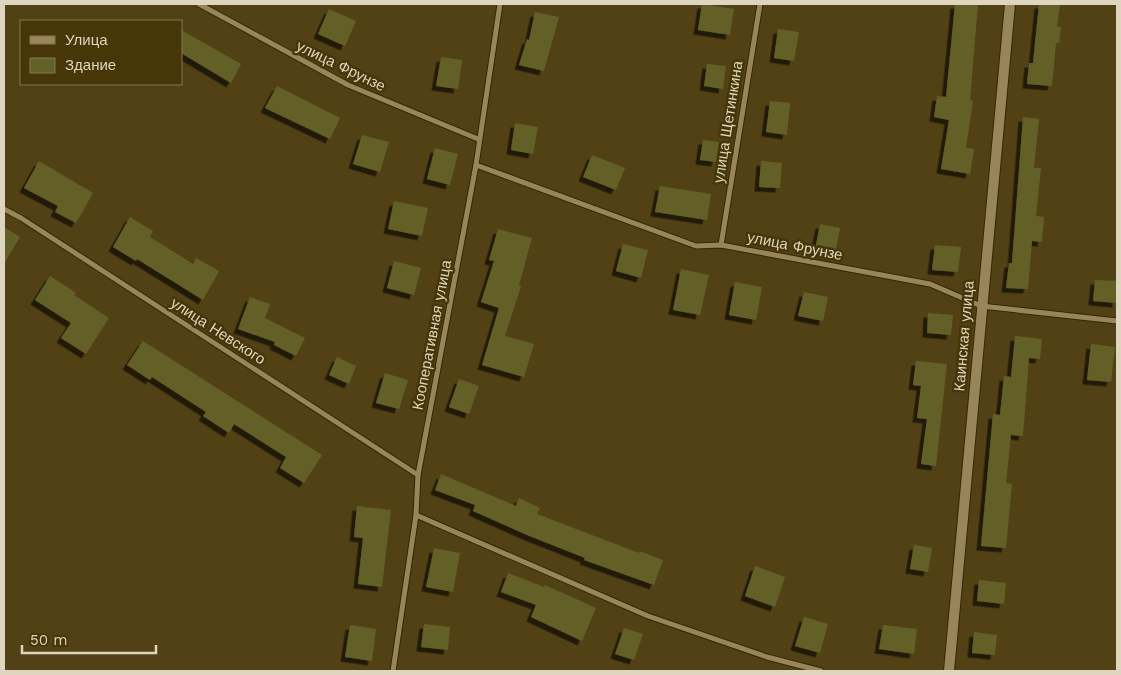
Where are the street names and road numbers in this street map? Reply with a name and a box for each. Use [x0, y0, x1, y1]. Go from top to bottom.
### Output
street label: улица Фрунзе [294, 37, 388, 95]
street label: улица Щетинкина [709, 59, 747, 184]
street label: улица Фрунзе [746, 228, 844, 264]
street label: Кооперативная улица [409, 258, 456, 412]
street label: Каинская улица [950, 279, 978, 392]
street label: улица Невского [167, 294, 269, 368]

